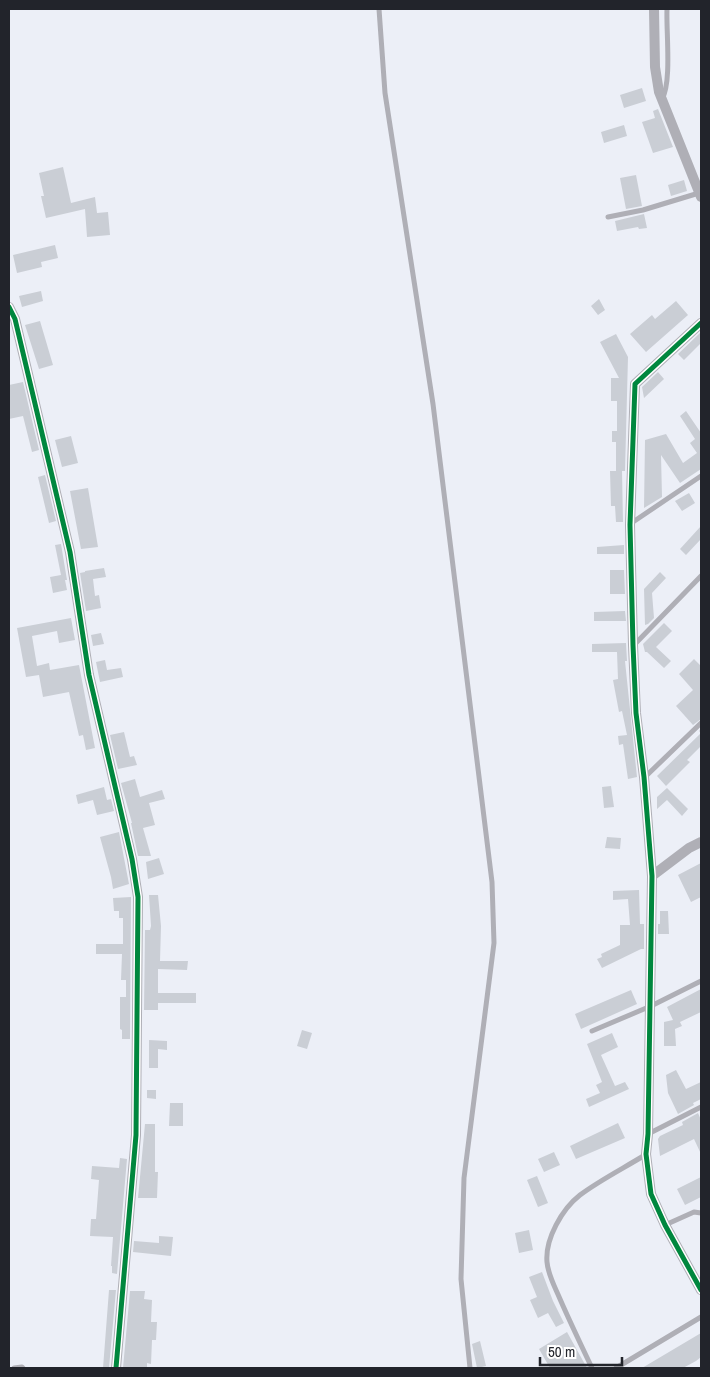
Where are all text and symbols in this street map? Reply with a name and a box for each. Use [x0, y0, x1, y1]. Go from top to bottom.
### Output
scale bar [540, 1334, 622, 1366]
text: 50 m [548, 1341, 575, 1362]

